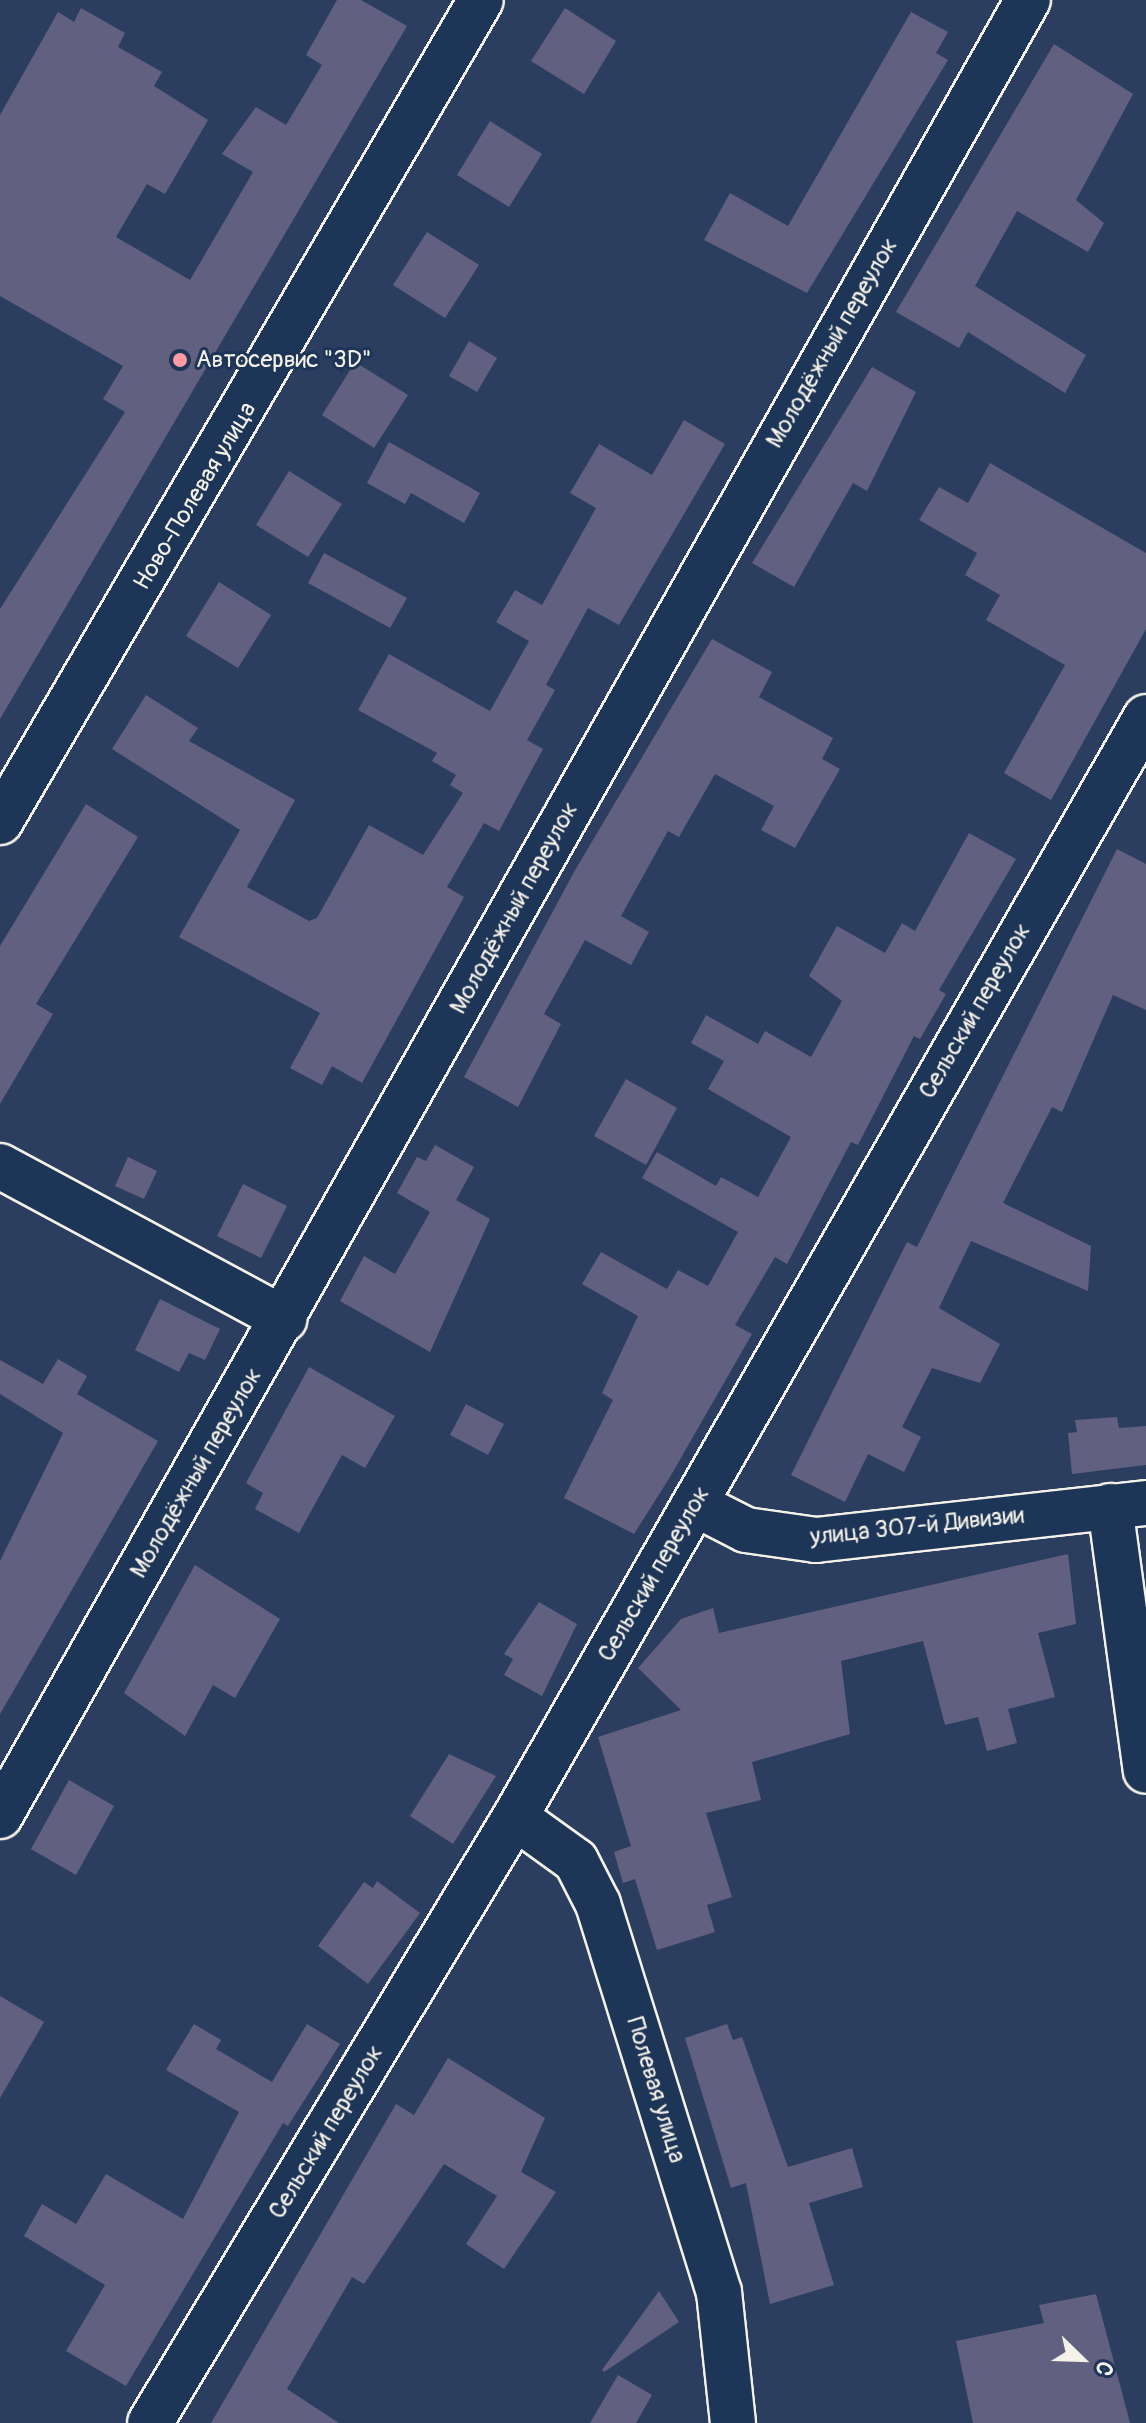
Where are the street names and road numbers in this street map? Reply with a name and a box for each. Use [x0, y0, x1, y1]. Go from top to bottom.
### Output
street label: Молодёжный переулок [760, 233, 904, 453]
street label: Ново-Полевая улица [128, 397, 262, 595]
street label: Молодёжный переулок [444, 797, 584, 1019]
street label: Сельский переулок [913, 918, 1037, 1104]
street label: Молодёжный переулок [124, 1363, 268, 1583]
street label: Сельский переулок [592, 1481, 716, 1667]
street label: улица 307-й Дивизии [809, 1500, 1025, 1552]
street label: Полевая улица [620, 2014, 692, 2166]
street label: Сельский переулок [263, 2040, 389, 2224]

